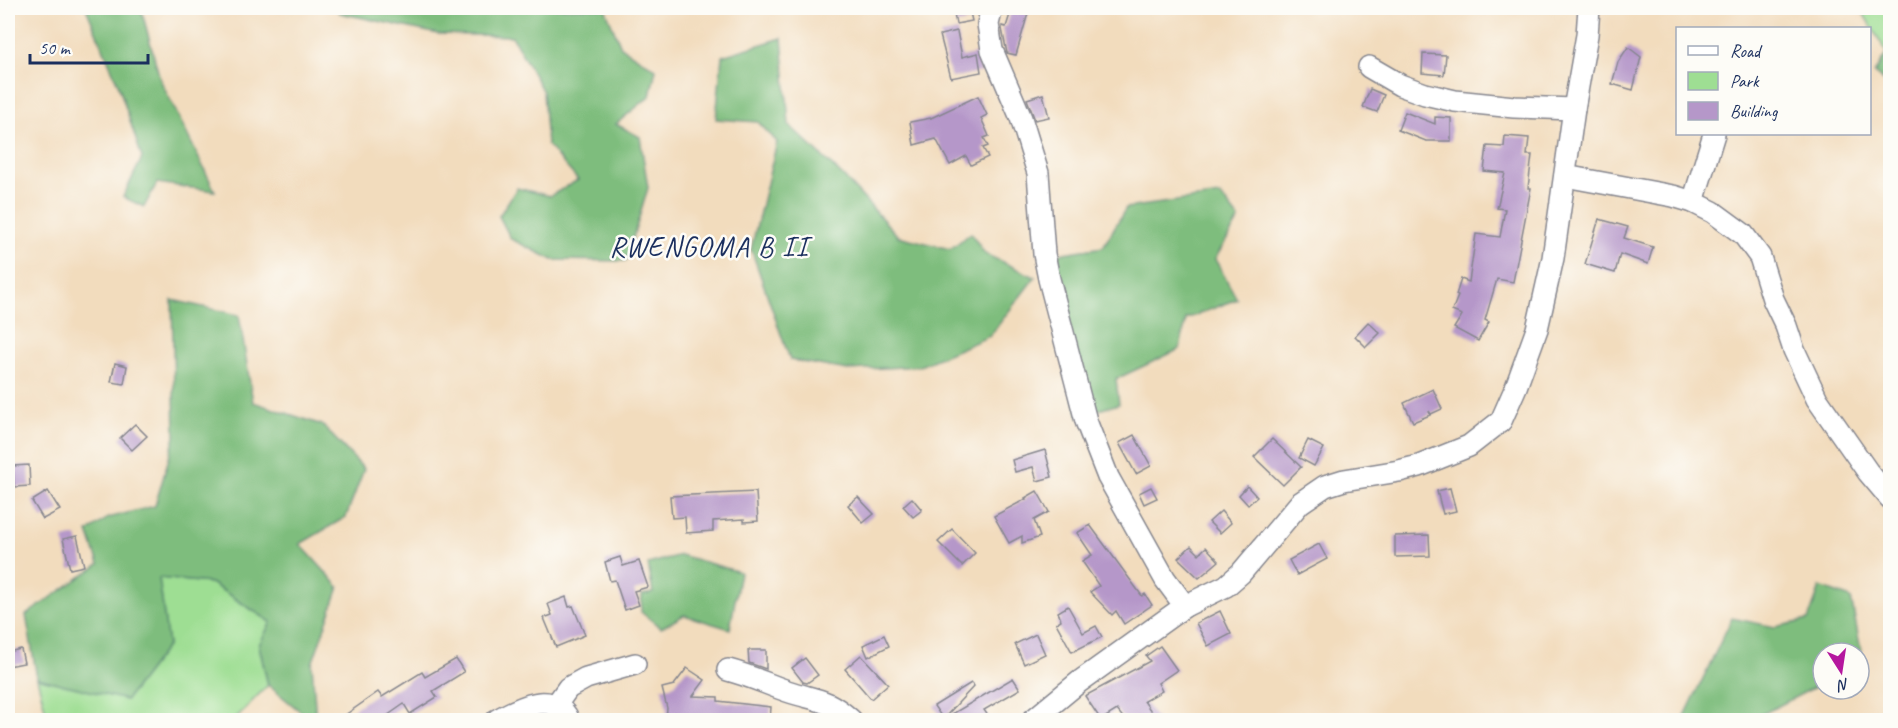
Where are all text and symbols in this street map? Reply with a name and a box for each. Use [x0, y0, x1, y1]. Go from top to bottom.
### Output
scale bar [30, 27, 148, 65]
legend [1676, 27, 1871, 135]
text: 50 m [39, 37, 72, 59]
text: Road [1730, 40, 1763, 62]
text: Park [1730, 70, 1760, 92]
text: Building [1730, 100, 1779, 122]
district label: RWENGOMA B II [609, 229, 813, 264]
north arrow [1811, 641, 1871, 701]
text: N [1834, 674, 1851, 696]

